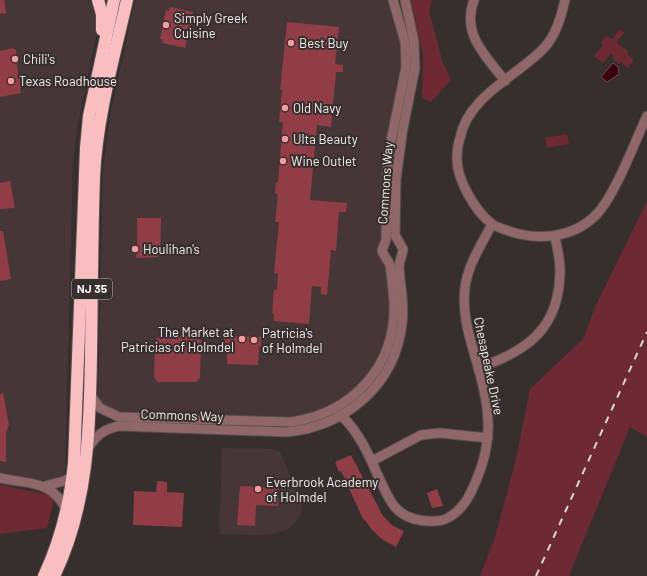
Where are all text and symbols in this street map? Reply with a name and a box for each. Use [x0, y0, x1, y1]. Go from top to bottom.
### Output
place label: Simply Greek Cuisine [174, 10, 248, 41]
marker: Simply Greek Cuisine [161, 20, 171, 30]
place label: Best Buy [299, 35, 348, 51]
marker: Best Buy [286, 38, 296, 48]
place label: Chili's [23, 51, 55, 67]
marker: Chili's [10, 54, 20, 64]
place label: Texas Roadhouse [19, 73, 117, 89]
marker: Texas Roadhouse [6, 76, 16, 86]
place label: Old Navy [293, 100, 341, 116]
marker: Old Navy [280, 103, 290, 113]
place label: Ulta Beauty [293, 131, 358, 147]
marker: Ulta Beauty [280, 134, 290, 144]
street label: Commons Way [374, 141, 396, 225]
place label: Wine Outlet [291, 153, 357, 169]
marker: Wine Outlet [278, 156, 288, 166]
place label: Houlihan's [143, 241, 200, 257]
marker: Houlihan's [130, 244, 140, 254]
road number: NJ 35 [72, 279, 112, 299]
street label: Chesapeake Drive [471, 315, 507, 417]
place label: The Market at Patricias of Holmdel [121, 324, 234, 355]
place label: Patricia's of Holmdel [262, 325, 323, 356]
marker: The Market at Patricias of Holmdel [237, 334, 247, 344]
marker: Patricia's of Holmdel [249, 335, 259, 345]
street label: Commons Way [140, 406, 224, 424]
place label: Everbrook Academy of Holmdel [266, 474, 378, 505]
marker: Everbrook Academy of Holmdel [253, 484, 263, 494]

